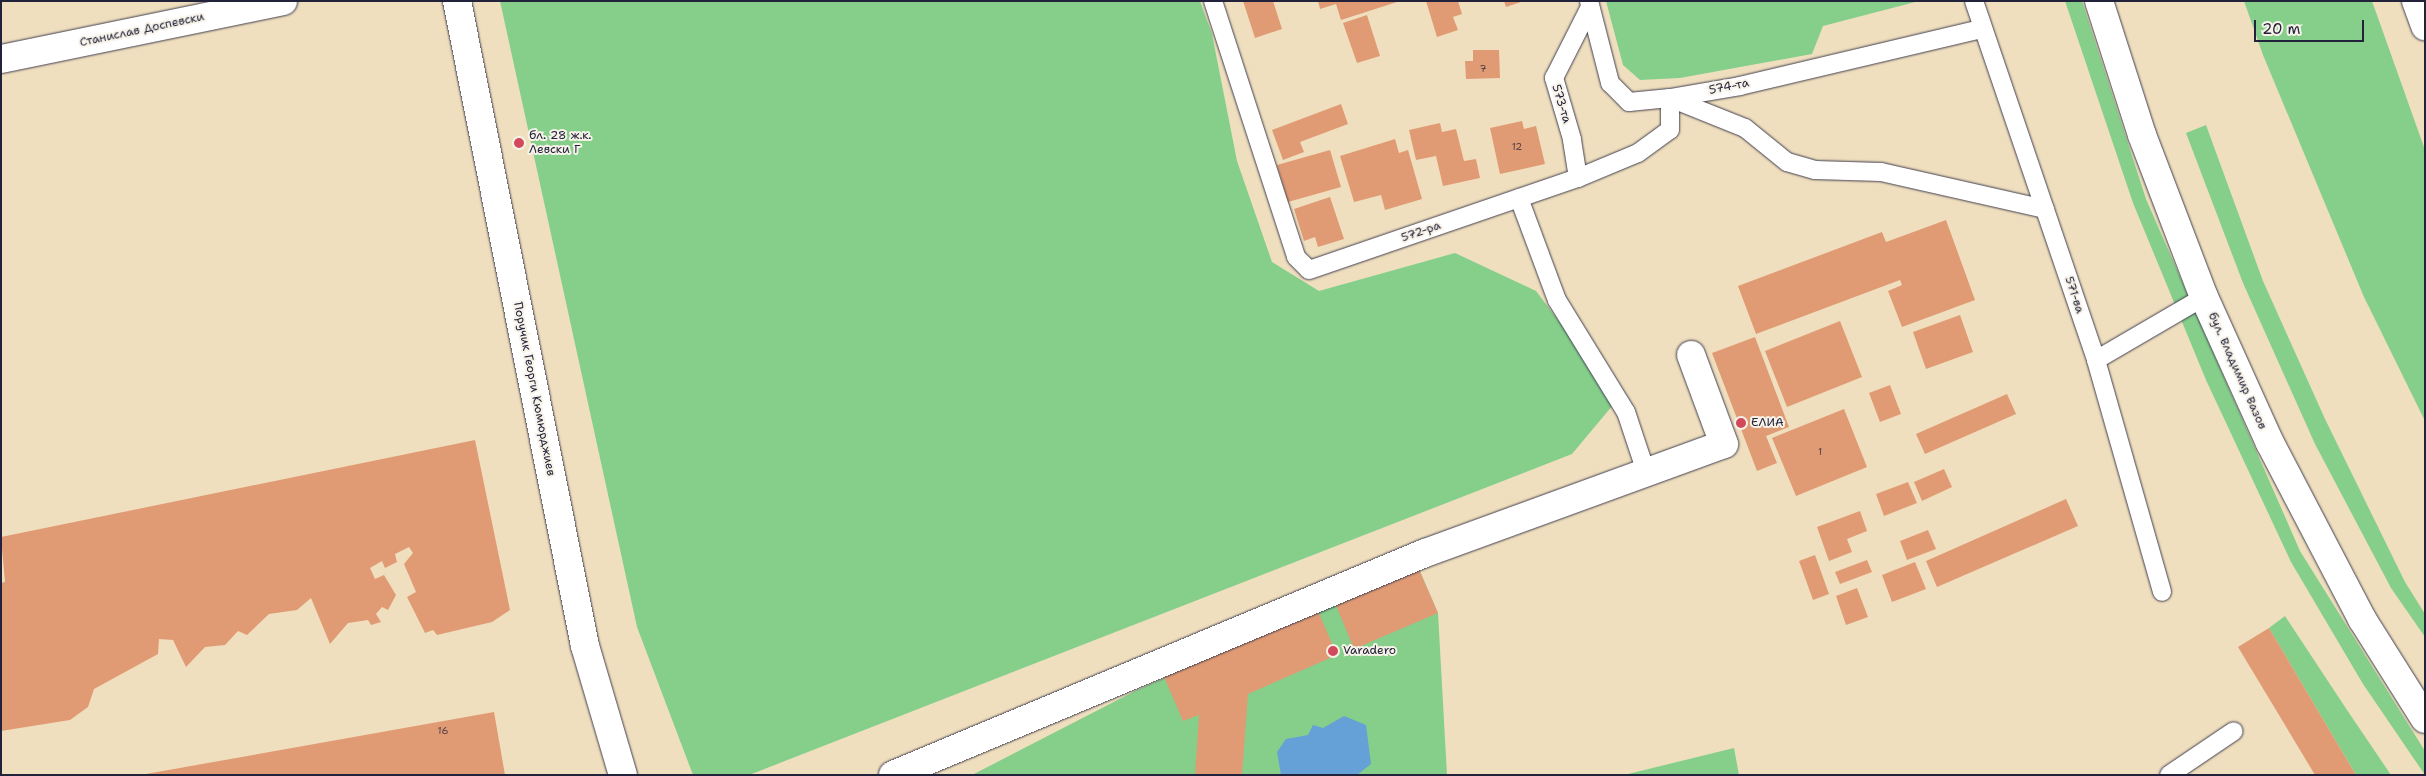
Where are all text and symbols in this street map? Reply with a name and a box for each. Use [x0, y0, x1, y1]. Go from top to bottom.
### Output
street label: Станислав Доспевски [78, 10, 206, 50]
scale bar [2256, 10, 2366, 42]
text: 20 m [2262, 19, 2301, 39]
house number: 7 [1480, 63, 1486, 75]
street label: 574-та [1708, 76, 1750, 98]
street label: 573-та [1548, 83, 1574, 125]
place label: бл. 28 ж.к. Левски Г [529, 129, 591, 157]
marker: бл. 28 ж.к. Левски Г [513, 137, 525, 149]
house number: 12 [1512, 141, 1522, 153]
street label: 572-ра [1399, 219, 1443, 245]
street label: 571-ва [2061, 275, 2087, 315]
street label: Поручик Георги Кюмюрджиев [510, 301, 558, 477]
street label: бул. Владимир Вазов [2205, 310, 2269, 432]
place label: ЕЛИА [1751, 416, 1784, 430]
marker: ЕЛИА [1735, 417, 1747, 429]
house number: 1 [1818, 446, 1822, 458]
place label: Varadero [1343, 644, 1396, 658]
marker: Varadero [1327, 645, 1339, 657]
house number: 16 [438, 725, 448, 737]

